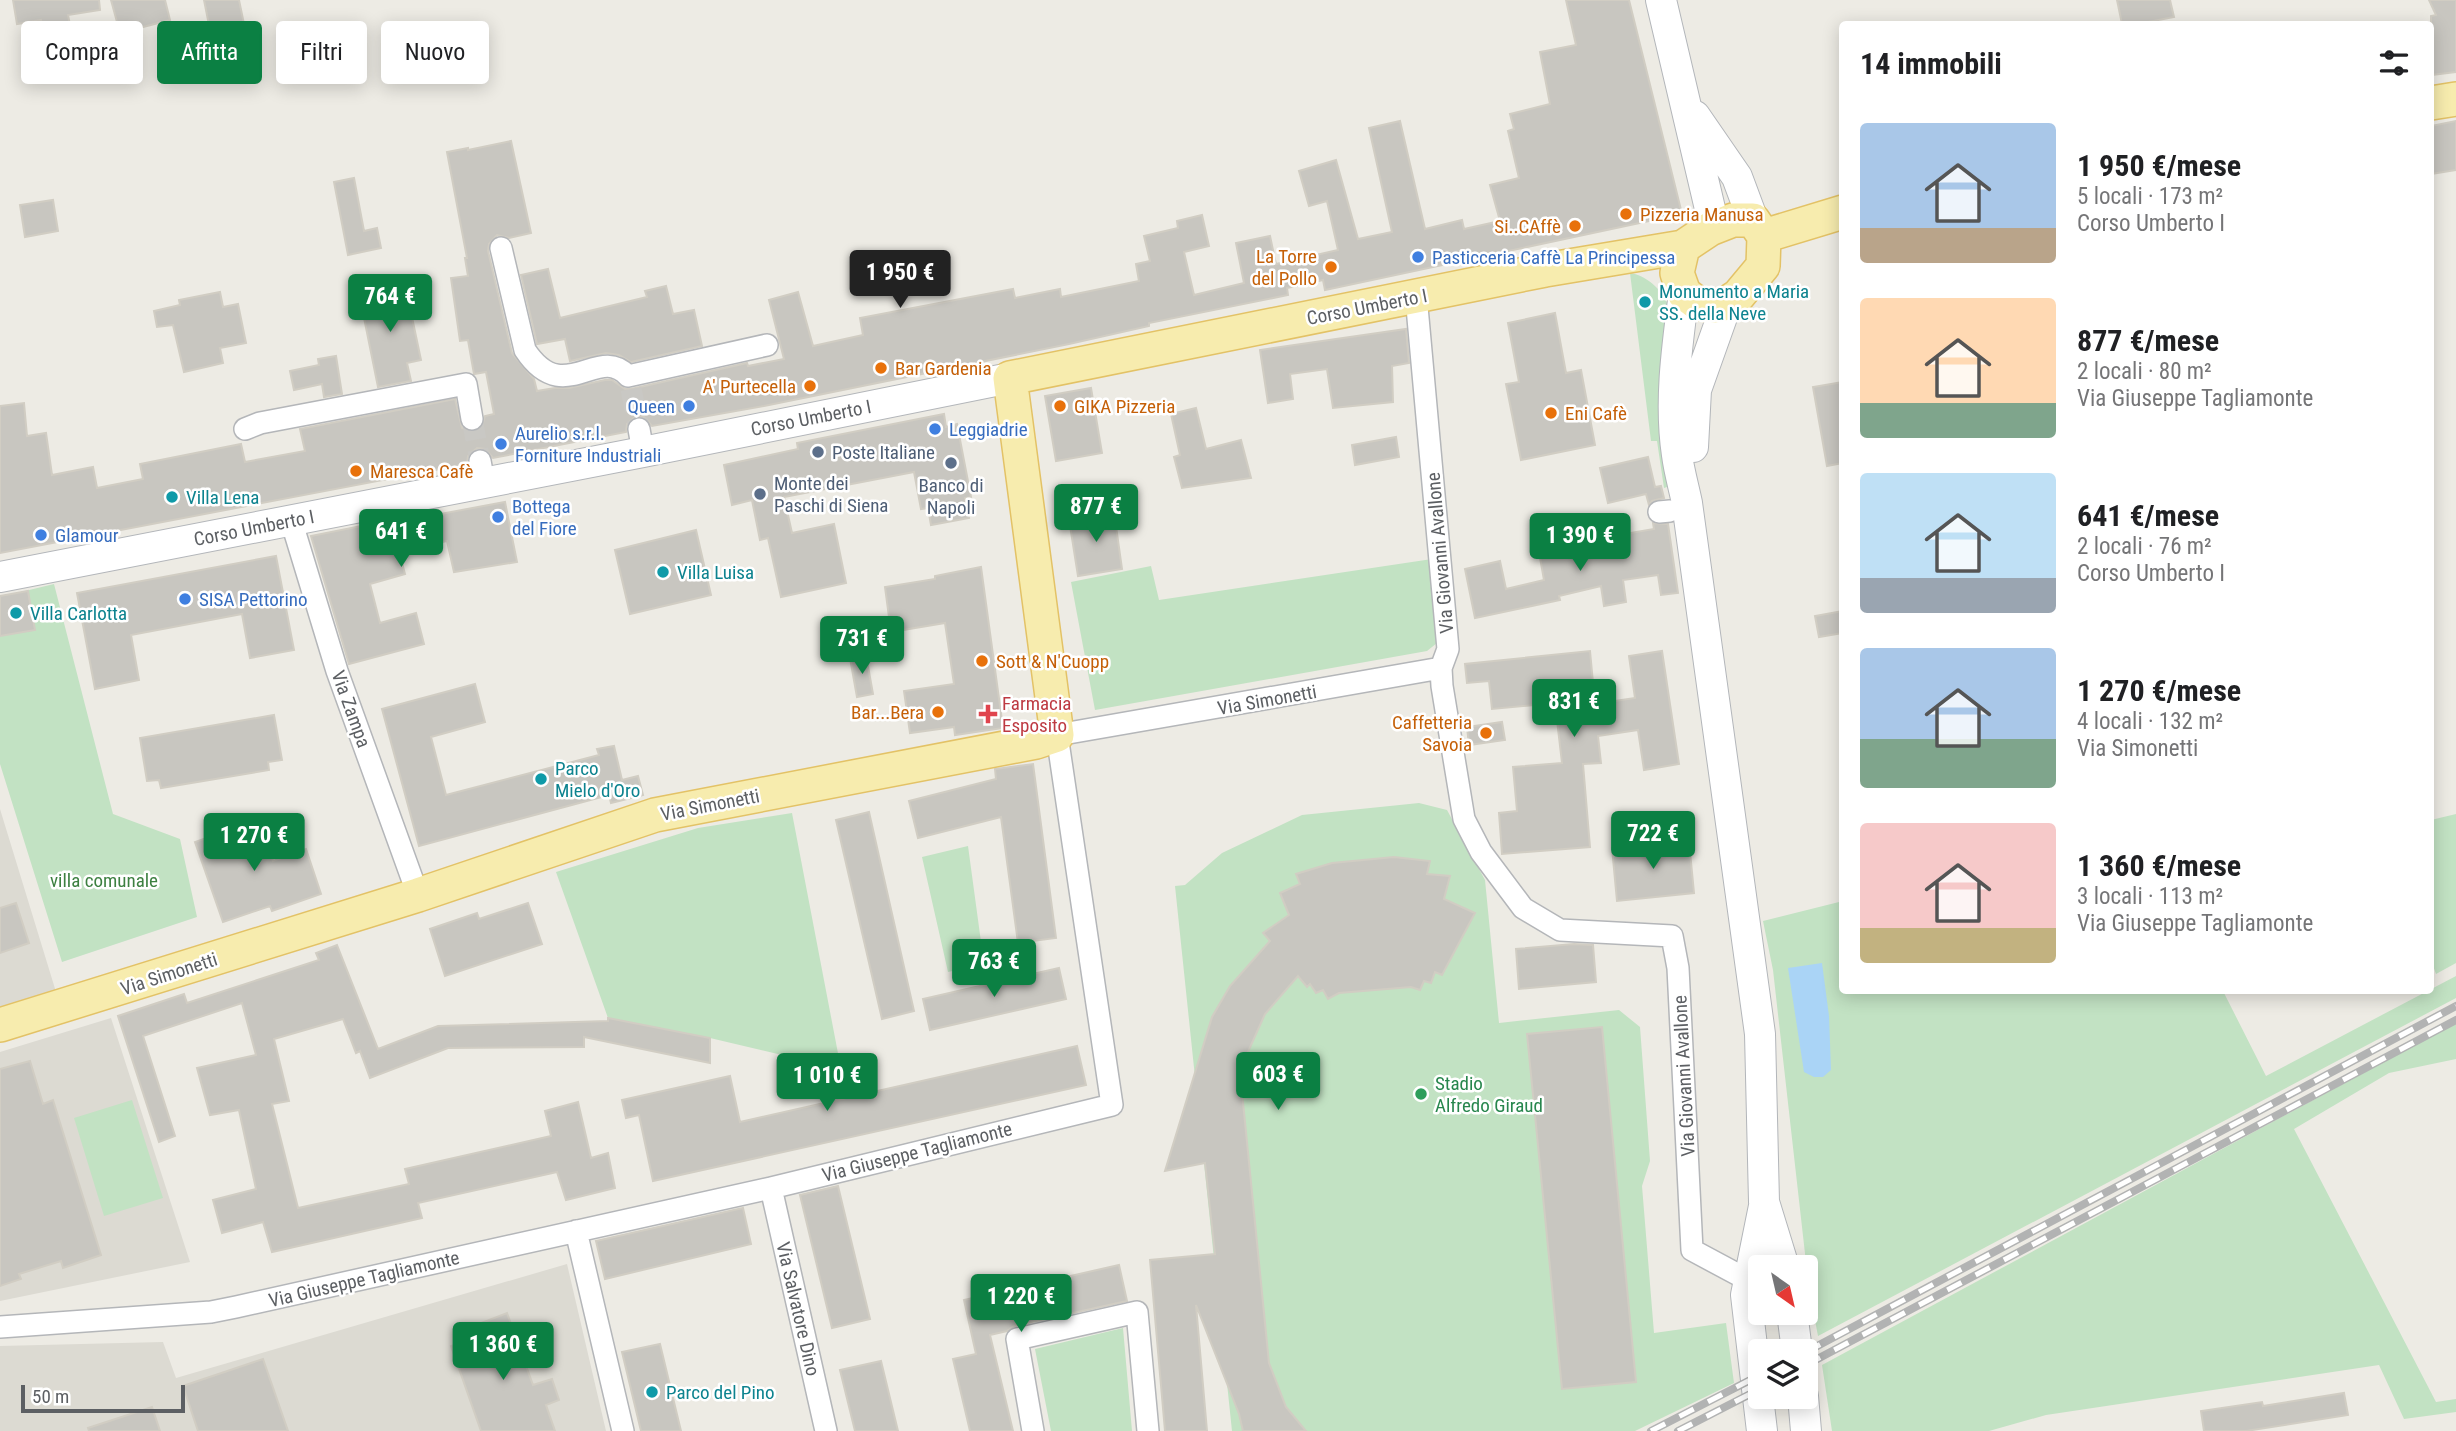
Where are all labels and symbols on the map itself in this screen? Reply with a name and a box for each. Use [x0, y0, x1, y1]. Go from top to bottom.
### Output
place label: Pizzeria Manusa [1640, 203, 1764, 226]
marker: Pizzeria Manusa [1618, 206, 1634, 222]
place label: Si..CAffè [1494, 215, 1561, 238]
marker: Si..CAffè [1567, 218, 1583, 234]
place label: La Torre del Pollo [1252, 245, 1317, 290]
place label: Pasticceria Caffè La Principessa [1432, 246, 1675, 269]
marker: Pasticceria Caffè La Principessa [1410, 249, 1426, 265]
pin: 1 950 € [835, 250, 965, 310]
marker: La Torre del Pollo [1323, 259, 1339, 275]
pin: 764 € [341, 274, 439, 334]
place label: Monumento a Maria SS. della Neve [1659, 280, 1809, 325]
street label: Corso Umberto I [1305, 284, 1429, 330]
marker: Monumento a Maria SS. della Neve [1637, 294, 1653, 310]
place label: Bar Gardenia [895, 357, 992, 380]
marker: Bar Gardenia [873, 360, 889, 376]
place label: A' Purtecella [702, 375, 796, 398]
marker: A' Purtecella [802, 378, 818, 394]
place label: Queen [627, 395, 675, 418]
street label: Corso Umberto I [749, 395, 873, 441]
place label: GIKA Pizzeria [1074, 395, 1175, 418]
marker: Queen [681, 398, 697, 414]
marker: GIKA Pizzeria [1052, 398, 1068, 414]
place label: Eni Cafè [1565, 402, 1627, 425]
marker: Eni Cafè [1543, 405, 1559, 421]
place label: Leggiadrie [949, 418, 1028, 441]
marker: Leggiadrie [927, 421, 943, 437]
place label: Aurelio s.r.l. Forniture Industriali [515, 422, 661, 467]
marker: Aurelio s.r.l. Forniture Industriali [493, 436, 509, 452]
place label: Poste Italiane [832, 441, 935, 464]
marker: Poste Italiane [810, 444, 826, 460]
marker: Banco di Napoli [943, 455, 959, 471]
place label: Maresca Cafè [370, 460, 474, 483]
marker: Maresca Cafè [348, 463, 364, 479]
street label: Via Giovanni Avallone [1421, 471, 1458, 635]
place label: Monte dei Paschi di Siena [774, 472, 888, 517]
place label: Banco di Napoli [918, 474, 984, 519]
pin: 877 € [1047, 484, 1145, 544]
place label: Villa Lena [186, 486, 259, 509]
marker: Monte dei Paschi di Siena [752, 486, 768, 502]
marker: Villa Lena [164, 489, 180, 505]
place label: Bottega del Fiore [512, 495, 577, 540]
street label: Corso Umberto I [192, 505, 316, 551]
marker: Bottega del Fiore [490, 509, 506, 525]
pin: 641 € [352, 510, 450, 569]
pin: 1 390 € [1515, 514, 1645, 573]
place label: Glamour [55, 524, 119, 547]
marker: Glamour [33, 527, 49, 543]
place label: Villa Luisa [677, 561, 754, 584]
marker: Villa Luisa [655, 564, 671, 580]
place label: SISA Pettorino [199, 588, 308, 611]
marker: SISA Pettorino [177, 591, 193, 607]
place label: Villa Carlotta [30, 602, 127, 625]
marker: Villa Carlotta [8, 605, 24, 621]
pin: 731 € [813, 616, 911, 676]
place label: Sott & N'Cuopp [996, 650, 1109, 673]
marker: Sott & N'Cuopp [974, 653, 990, 669]
street label: Via Zampa [326, 667, 376, 751]
street label: Via Simonetti [1216, 680, 1318, 720]
pin: 831 € [1525, 680, 1623, 739]
place label: Farmacia Esposito [1002, 692, 1071, 737]
place label: Bar...Bera [851, 701, 924, 724]
marker: Bar...Bera [930, 704, 946, 720]
marker: Farmacia Esposito [980, 706, 996, 722]
place label: Caffetteria Savoia [1392, 711, 1472, 756]
marker: Caffetteria Savoia [1478, 725, 1494, 741]
place label: Parco Mielo d'Oro [555, 757, 640, 802]
marker: Parco Mielo d'Oro [533, 771, 549, 787]
street label: Via Simonetti [659, 784, 761, 826]
pin: 722 € [1604, 812, 1702, 871]
pin: 1 270 € [189, 814, 319, 873]
park label: villa comunale [50, 869, 158, 892]
pin: 763 € [945, 940, 1043, 999]
street label: Via Simonetti [118, 948, 220, 1000]
street label: Via Giovanni Avallone [1668, 995, 1700, 1157]
pin: 603 € [1229, 1052, 1327, 1112]
pin: 1 010 € [762, 1054, 892, 1113]
place label: Stadio Alfredo Giraud [1435, 1072, 1543, 1117]
marker: Stadio Alfredo Giraud [1413, 1086, 1429, 1102]
street label: Via Giuseppe Tagliamonte [820, 1117, 1015, 1187]
street label: Via Salvatore Dino [771, 1240, 825, 1378]
street label: Via Giuseppe Tagliamonte [266, 1246, 462, 1312]
north arrow [1748, 1255, 1818, 1325]
pin: 1 220 € [956, 1274, 1086, 1334]
pin: 1 360 € [438, 1322, 568, 1382]
place label: Parco del Pino [666, 1381, 775, 1404]
scale bar [21, 1382, 186, 1414]
marker: Parco del Pino [644, 1384, 660, 1400]

